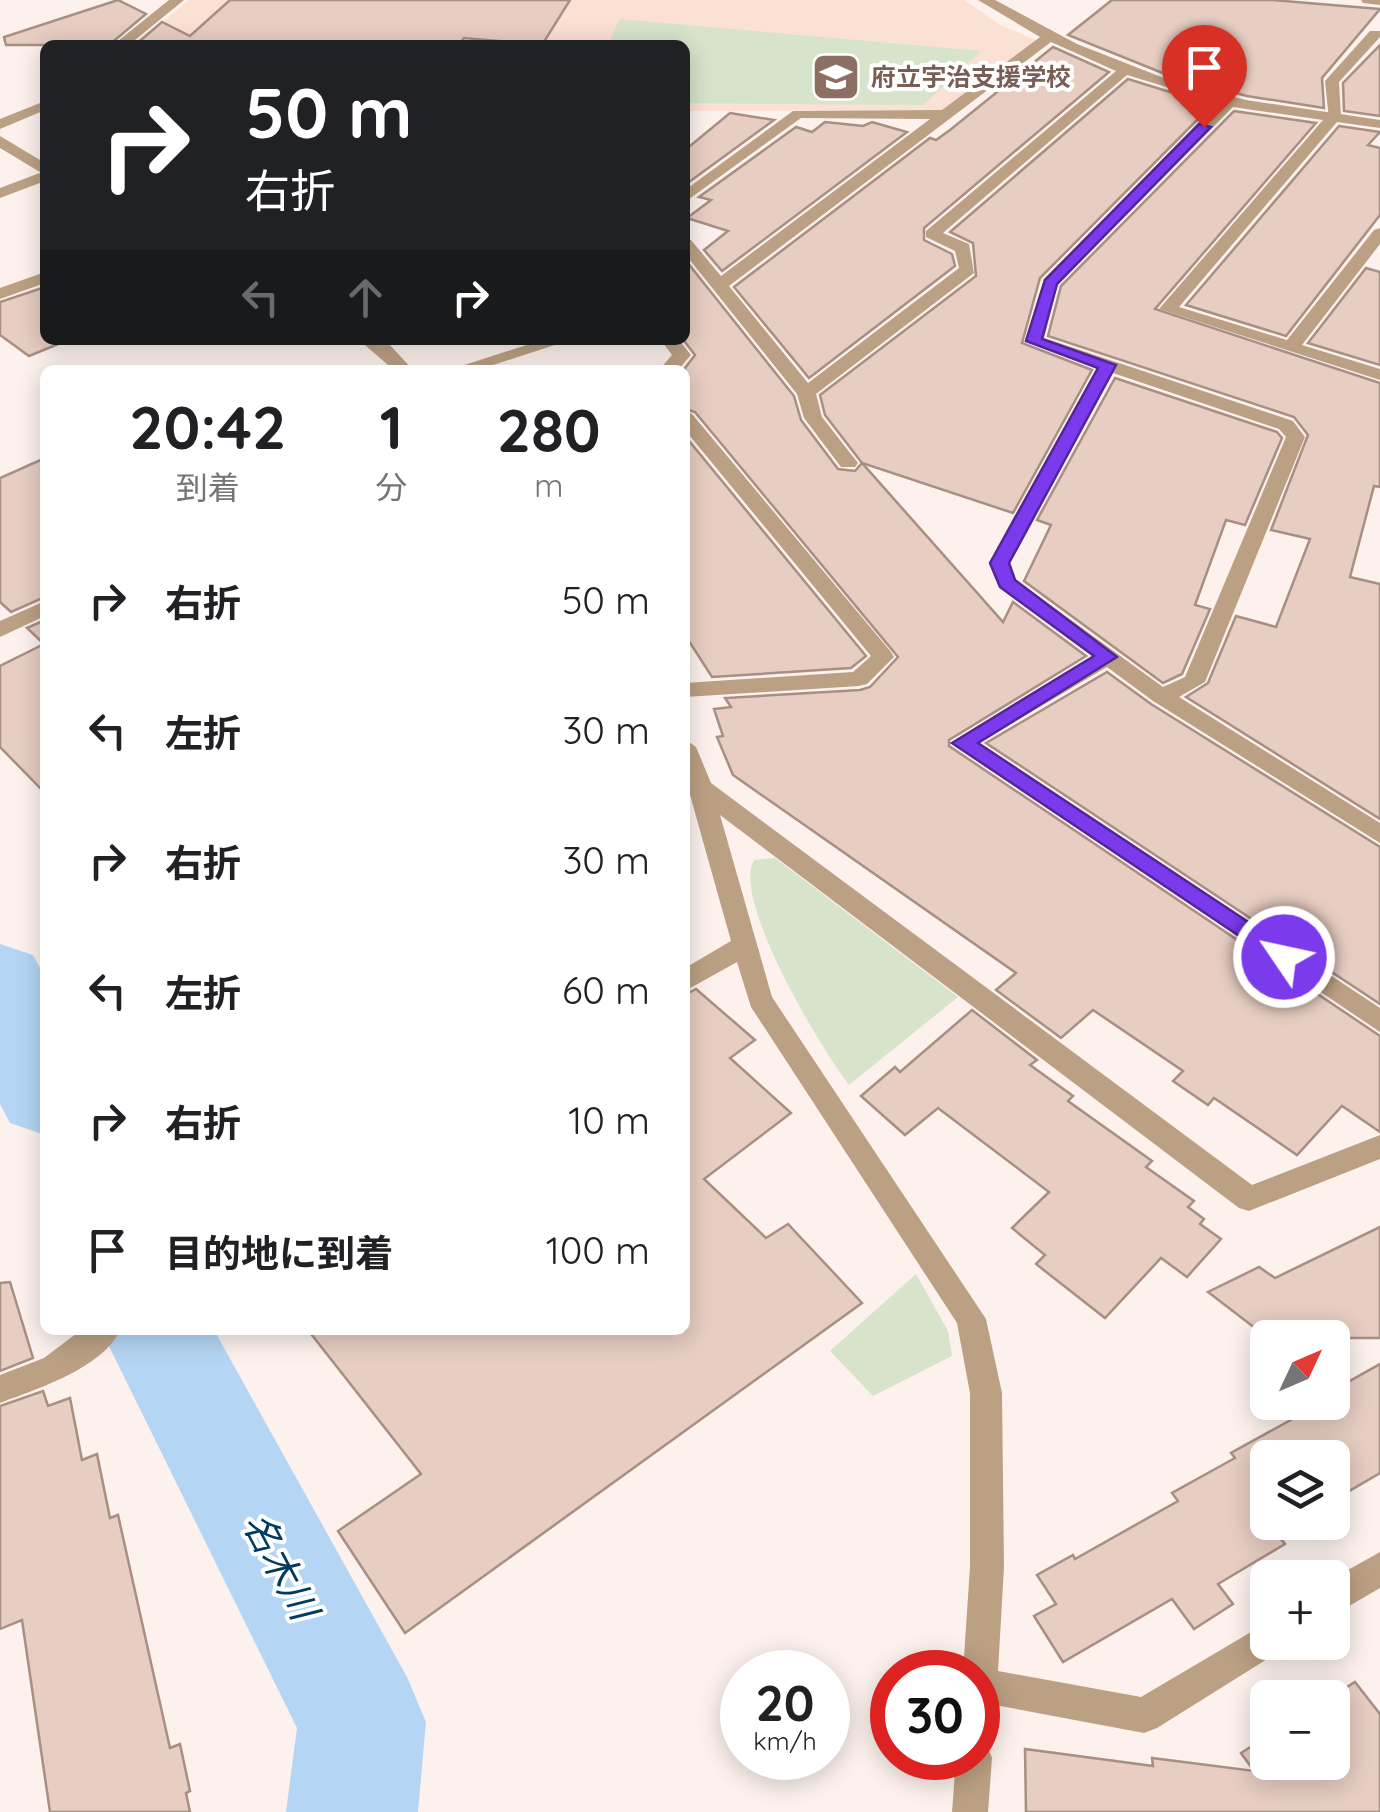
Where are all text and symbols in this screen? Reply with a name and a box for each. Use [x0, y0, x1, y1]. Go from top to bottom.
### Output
pin [1162, 25, 1247, 128]
icon: arrive [1177, 40, 1232, 95]
school or university icon: 府立宇治支援学校 [810, 51, 862, 103]
place label: 府立宇治支援学校 [871, 61, 1071, 92]
text: 50 m [245, 68, 412, 156]
icon: right [80, 80, 210, 210]
text: 右折 [245, 162, 335, 218]
icon: left [233, 270, 288, 325]
icon: ahead [338, 270, 393, 325]
icon: right [443, 270, 498, 325]
text: 20:42 [129, 389, 286, 464]
text: 1 [380, 389, 403, 464]
text: 280 [497, 392, 601, 467]
text: m [534, 465, 563, 505]
text: 到着 [176, 467, 240, 507]
text: 分 [375, 467, 407, 507]
icon: right [80, 573, 135, 628]
text: 50 m [562, 576, 650, 624]
text: 右折 [165, 579, 241, 627]
icon: left [80, 703, 135, 758]
text: 30 m [562, 706, 650, 754]
text: 左折 [165, 709, 241, 757]
icon: right [80, 833, 135, 888]
text: 30 m [562, 836, 650, 884]
text: 右折 [165, 839, 241, 887]
position arrow [1232, 905, 1336, 1009]
icon: left [80, 963, 135, 1018]
text: 60 m [562, 966, 650, 1014]
text: 左折 [165, 969, 241, 1017]
icon: right [80, 1093, 135, 1148]
text: 10 m [568, 1096, 650, 1144]
text: 右折 [165, 1099, 241, 1147]
icon: arrive [80, 1223, 135, 1278]
text: 100 m [546, 1226, 650, 1274]
text: 目的地に到着 [165, 1229, 393, 1277]
north arrow [1250, 1320, 1350, 1420]
map controls [1250, 1320, 1350, 1780]
button: layers [1250, 1440, 1350, 1540]
water label: 名木川 [233, 1504, 331, 1631]
button: + [1250, 1560, 1350, 1660]
speed limit sign: 30 [870, 1650, 1000, 1780]
text: 20 [755, 1671, 815, 1734]
button: − [1250, 1680, 1350, 1780]
text: km/h [753, 1725, 817, 1756]

